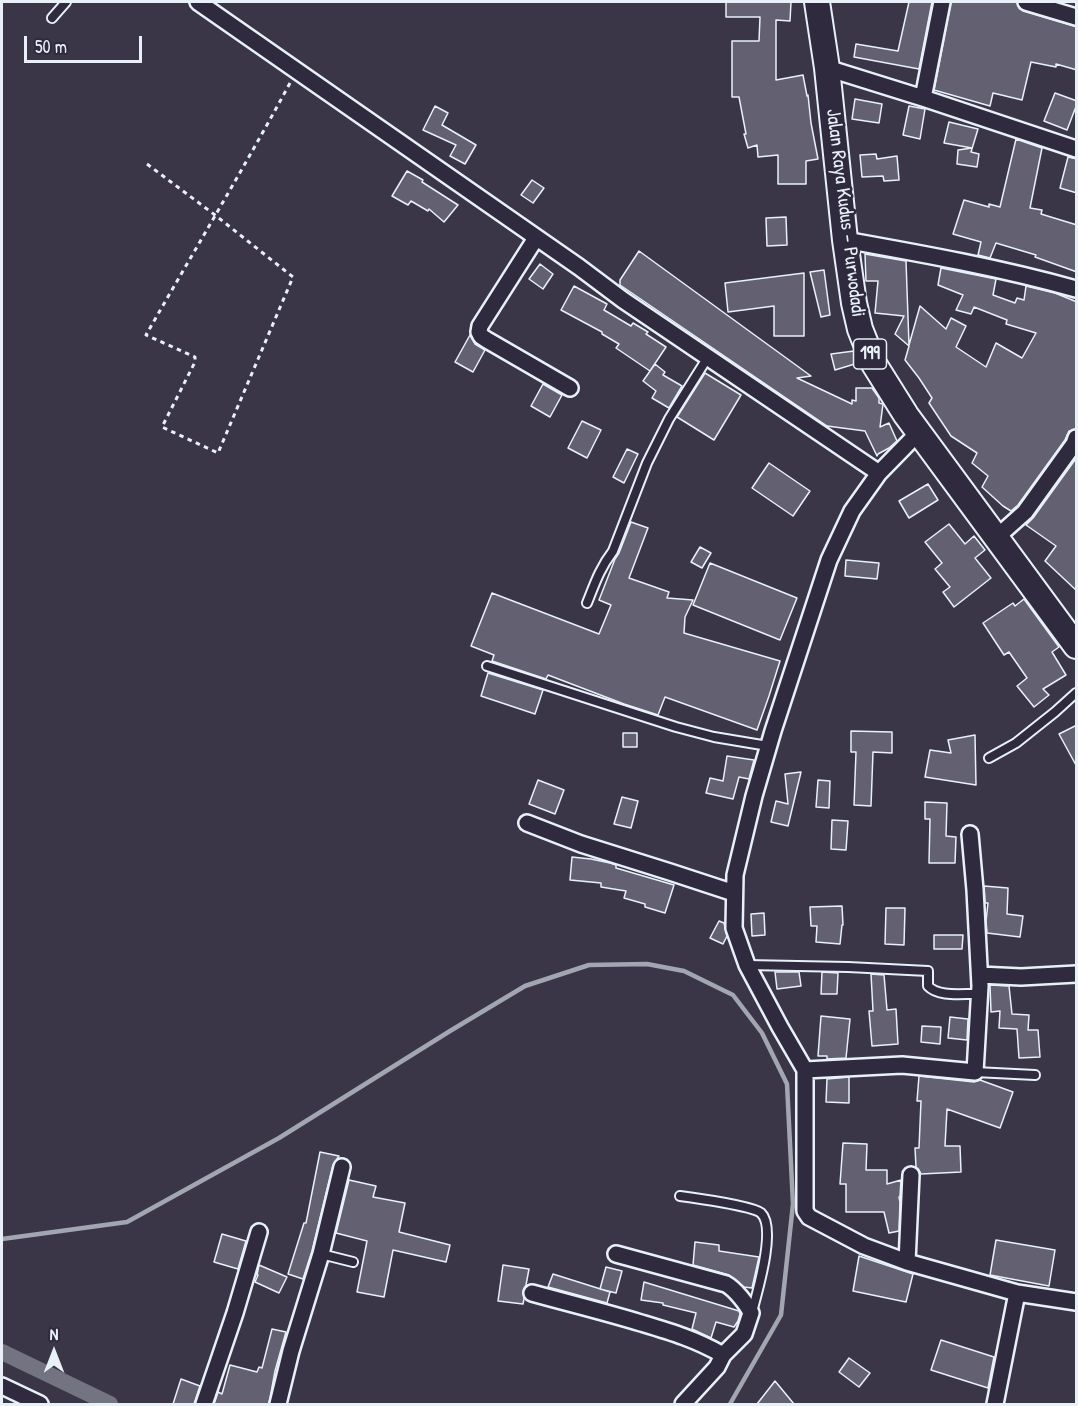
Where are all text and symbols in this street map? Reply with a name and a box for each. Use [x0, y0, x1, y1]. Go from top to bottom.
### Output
scale bar [27, 24, 146, 62]
text: 50 m [35, 34, 67, 59]
street label: Jalan Raya Kudus - Purwodadi [820, 107, 870, 319]
road number: 199 [854, 339, 886, 369]
north arrow [24, 1322, 84, 1382]
text: N [50, 1323, 58, 1345]

